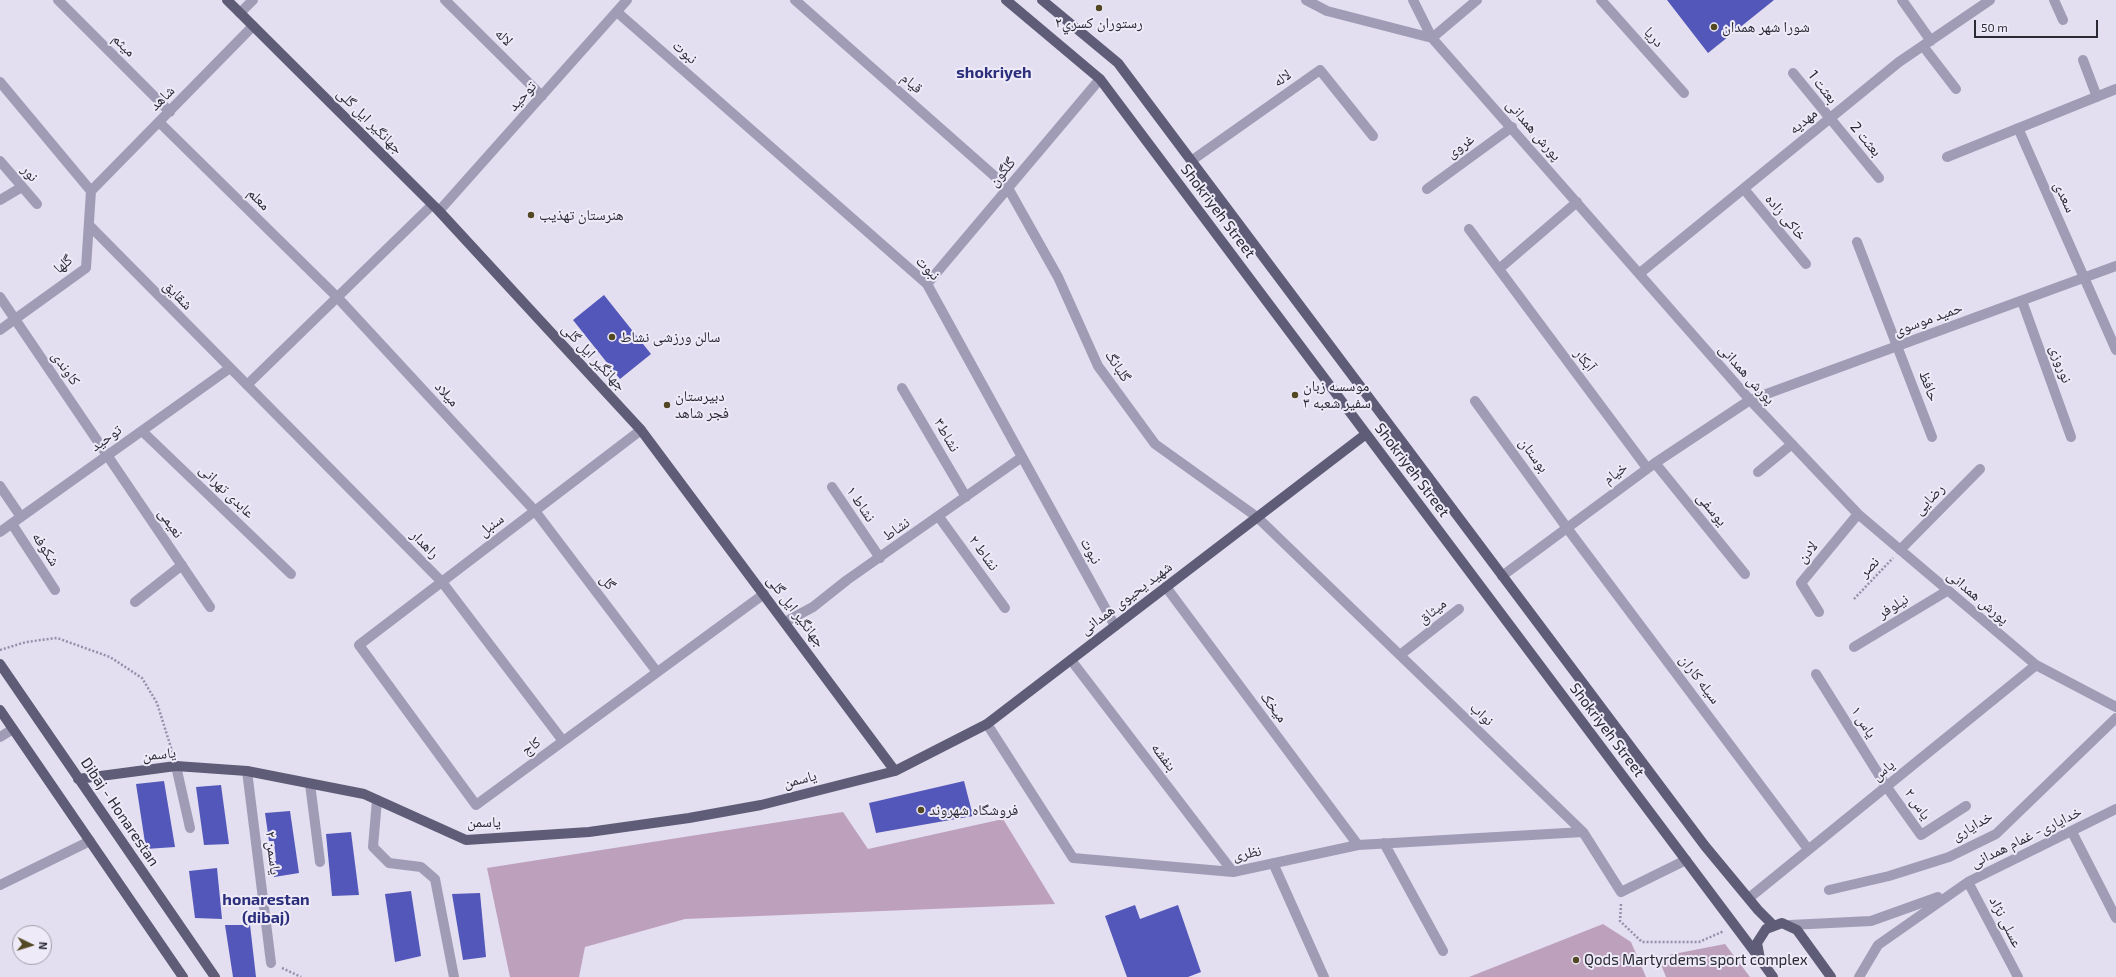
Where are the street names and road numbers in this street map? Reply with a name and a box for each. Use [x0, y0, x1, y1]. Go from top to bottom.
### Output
street label: دریا [1640, 23, 1668, 51]
street label: لاله [491, 24, 517, 50]
street label: میثم [109, 30, 139, 60]
street label: نبوت [669, 36, 701, 68]
street label: لاله [1270, 66, 1294, 90]
street label: بعثت 1 [1804, 67, 1842, 107]
street label: قیام [897, 69, 927, 97]
street label: توحید [504, 77, 540, 115]
street label: شاهد [146, 82, 178, 114]
street label: جهانگیر ایل گلی [333, 84, 407, 158]
street label: پورش همدانی [1502, 96, 1566, 164]
street label: مهدیه [1785, 104, 1821, 138]
street label: بعثت 2 [1846, 118, 1886, 160]
street label: غروی [1443, 130, 1477, 162]
street label: گلگون [985, 154, 1019, 190]
street label: نور [18, 161, 42, 185]
street label: Shokriyeh Street [1177, 161, 1259, 261]
street label: سعدی [2050, 179, 2080, 215]
street label: معلم [244, 184, 274, 214]
street label: خاکی زاده [1761, 190, 1811, 244]
street label: گلها [50, 251, 76, 277]
street label: نبوت [912, 252, 944, 284]
street label: شقایق [160, 277, 196, 313]
street label: حمید موسوی [1891, 298, 1965, 340]
street label: جهانگیر ایل گلی [558, 319, 630, 395]
street label: پورش همدانی [1715, 340, 1779, 408]
street label: نوروزی [2046, 343, 2076, 385]
street label: آبکار [1571, 345, 1599, 375]
street label: کاوندی [48, 347, 84, 389]
street label: گلبانگ [1101, 347, 1135, 385]
street label: حافظ [1915, 368, 1943, 404]
street label: میلاد [431, 378, 463, 410]
street label: نشاط۳ [930, 415, 964, 455]
street label: Shokriyeh Street [1371, 420, 1453, 520]
street label: توحید [87, 421, 125, 455]
street label: بوستان [1515, 434, 1553, 476]
street label: خیام [1599, 458, 1631, 488]
street label: عابدی تهرانی [196, 460, 258, 522]
street label: رضایی [1910, 480, 1948, 518]
street label: نشاط ۱ [843, 483, 879, 525]
street label: یوسفی [1693, 489, 1731, 529]
street label: نعیمی [155, 505, 187, 541]
street label: سنبل [475, 510, 507, 540]
street label: نشاط [879, 513, 913, 545]
street label: راهدار [407, 526, 443, 562]
street label: شکوفه [28, 529, 64, 569]
street label: نشاط ۲ [965, 532, 1003, 574]
street label: نبوت [1077, 535, 1105, 567]
street label: لادن [1793, 537, 1821, 567]
street label: نصر [1855, 553, 1883, 581]
street label: شهید یحیوی همدانی [1076, 558, 1176, 638]
street label: پورش همدانی [1943, 566, 2013, 628]
street label: گل [596, 571, 620, 593]
street label: جهانگیر ایل گلی [763, 571, 829, 651]
street label: نیلوفر [1874, 590, 1912, 622]
street label: میثاق [1414, 594, 1450, 628]
street label: سیله کاران [1676, 651, 1724, 707]
street label: Shokriyeh Street [1566, 680, 1648, 780]
street label: میخک [1257, 688, 1291, 726]
street label: نواب [1466, 698, 1498, 730]
street label: یاس ۱ [1847, 703, 1881, 741]
street label: کاج [518, 733, 544, 759]
street label: بنفشه [1147, 739, 1181, 775]
street label: یاسمن [141, 743, 177, 765]
street label: Dibaj - Honarestan [77, 754, 163, 870]
street label: یاس [1868, 755, 1898, 785]
street label: یاسمن [781, 766, 819, 792]
street label: یاس ۲ [1901, 785, 1935, 823]
street label: خدایاری- غمام همدانی [1967, 802, 2085, 872]
street label: خدایاری [1948, 807, 1996, 845]
street label: یاسمن [467, 813, 501, 831]
street label: یاسمن ۲ [261, 830, 285, 876]
street label: نظری [1231, 842, 1263, 864]
street label: عسلی نژاد [1986, 893, 2026, 951]

